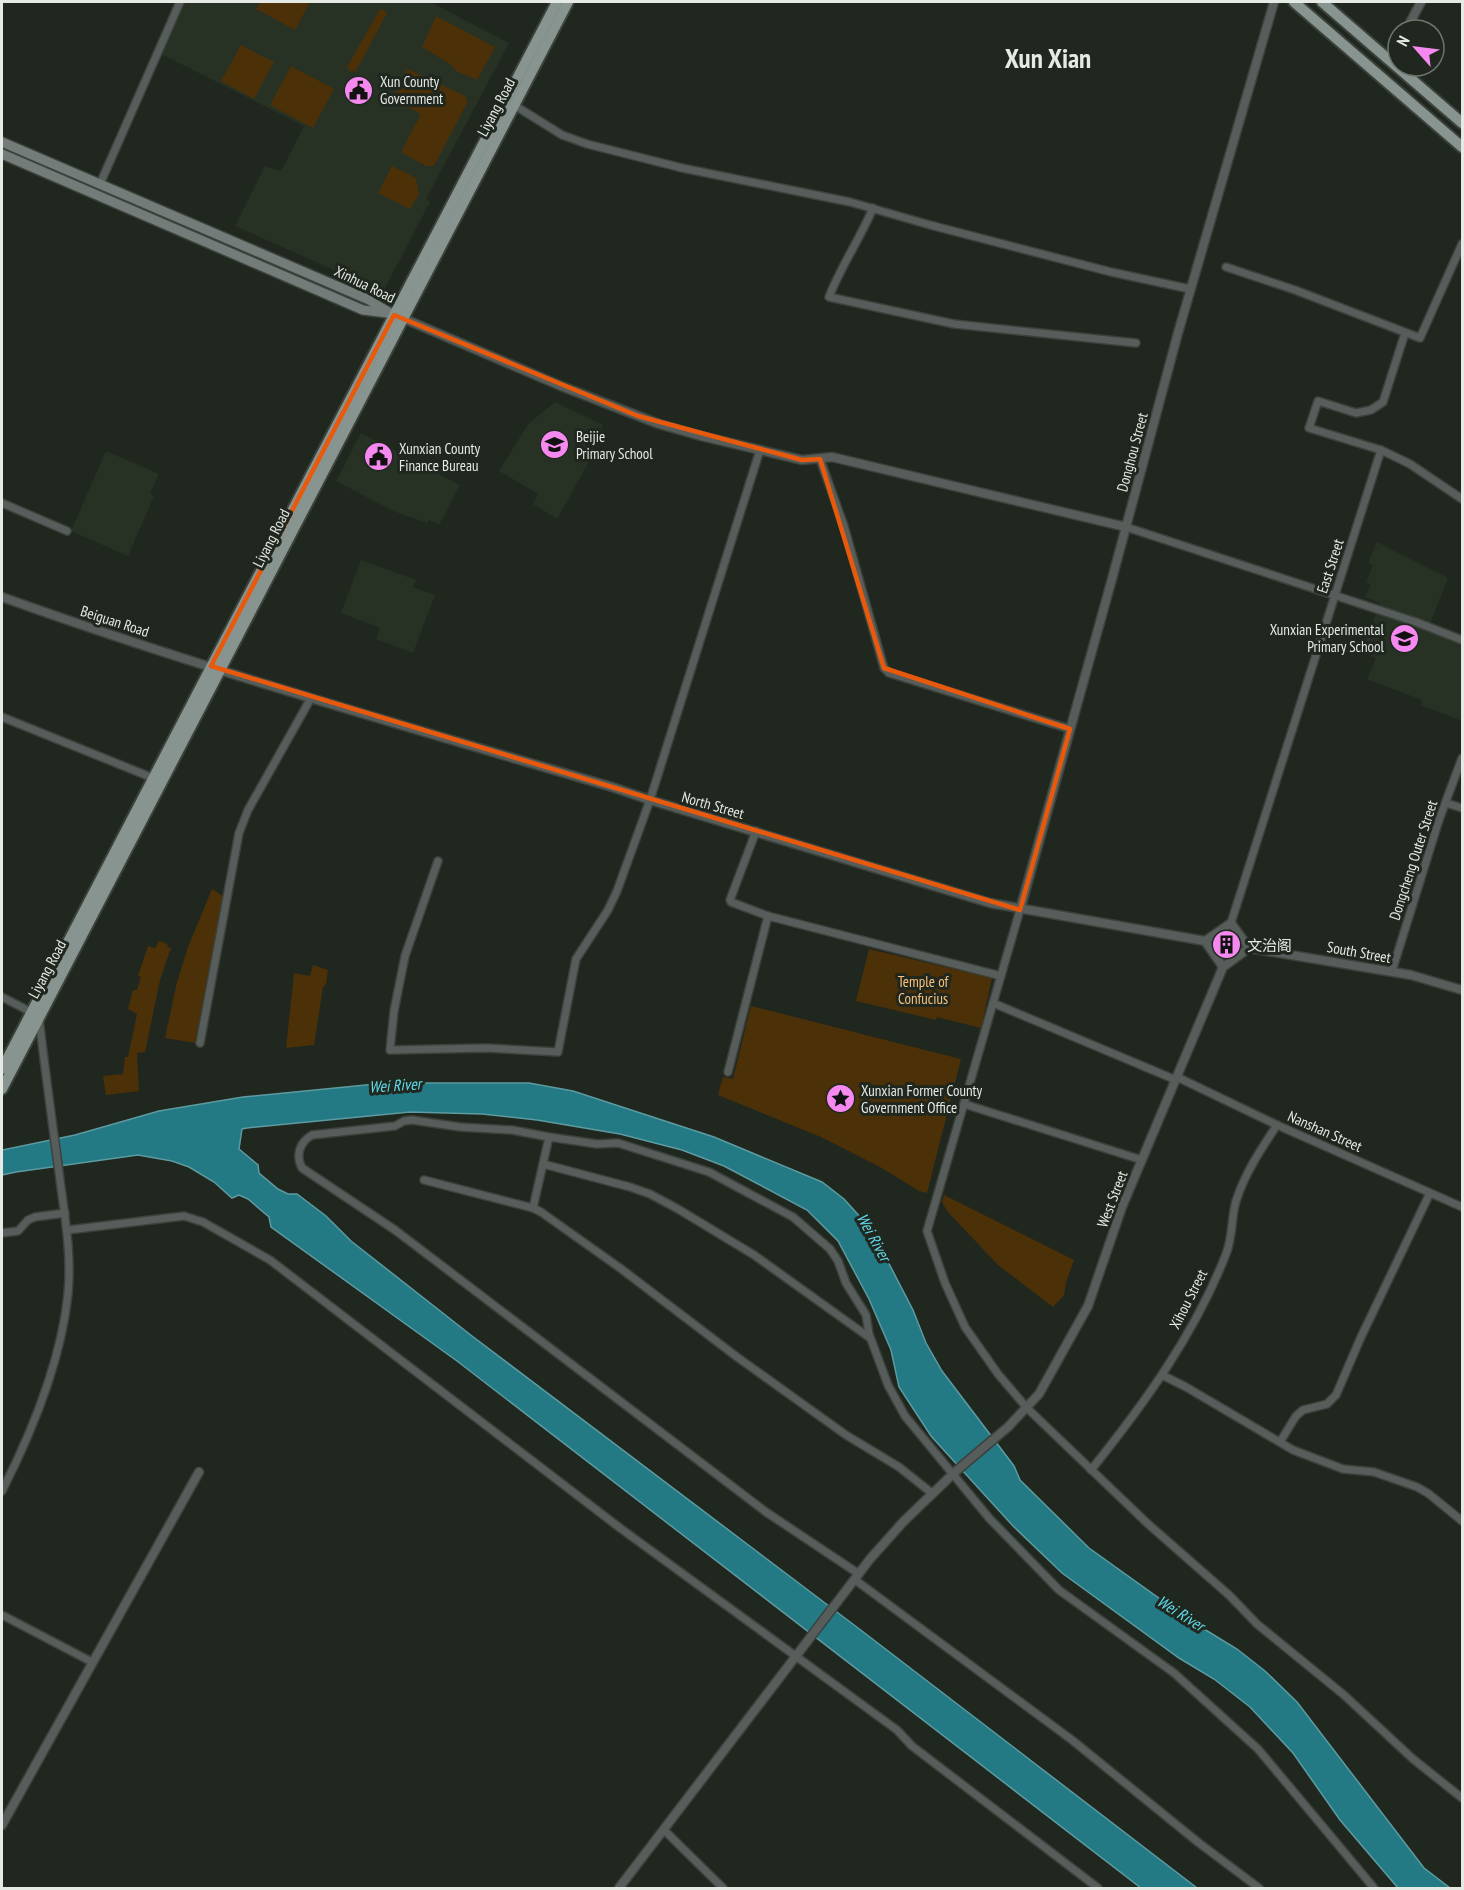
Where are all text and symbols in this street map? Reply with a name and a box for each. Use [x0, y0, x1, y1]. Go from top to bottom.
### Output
north arrow [1386, 18, 1446, 78]
text: N [1392, 32, 1414, 49]
district label: Xun Xian [1005, 41, 1091, 75]
place label: Xun County Government [380, 72, 443, 108]
public building icon: Xun County Government [343, 74, 375, 106]
street label: Liyang Road [473, 75, 519, 139]
street label: Xinhua Road [332, 261, 398, 307]
street label: Donghou Street [1112, 410, 1152, 494]
place label: Beijie Primary School [576, 427, 653, 463]
school or university icon: Beijie Primary School [539, 429, 571, 461]
place label: Xunxian County Finance Bureau [399, 439, 481, 475]
public building icon: Xunxian County Finance Bureau [362, 441, 394, 473]
street label: Liyang Road [248, 506, 294, 570]
street label: East Street [1312, 536, 1348, 596]
street label: Beiguan Road [78, 601, 152, 641]
place label: Xunxian Experimental Primary School [1270, 620, 1384, 656]
school or university icon: Xunxian Experimental Primary School [1389, 622, 1421, 654]
street label: North Street [680, 787, 746, 823]
street label: Dongcheng Outer Street [1385, 798, 1441, 922]
building icon: 文治阁 [1210, 929, 1242, 961]
place label: 文治阁 [1247, 936, 1292, 955]
street label: Liyang Road [24, 937, 70, 1001]
street label: South Street [1326, 937, 1392, 967]
park label: Temple of Confucius [898, 972, 949, 1008]
water label: Wei River [368, 1073, 424, 1097]
place label: Xunxian Former County Government Office [861, 1081, 983, 1117]
place icon: Xunxian Former County Government Office [824, 1083, 856, 1115]
street label: Nanshan Street [1285, 1106, 1365, 1156]
street label: West Street [1093, 1168, 1131, 1230]
water label: Wei River [853, 1209, 897, 1267]
street label: Xihou Street [1165, 1266, 1211, 1332]
water label: Wei River [1154, 1591, 1211, 1637]

